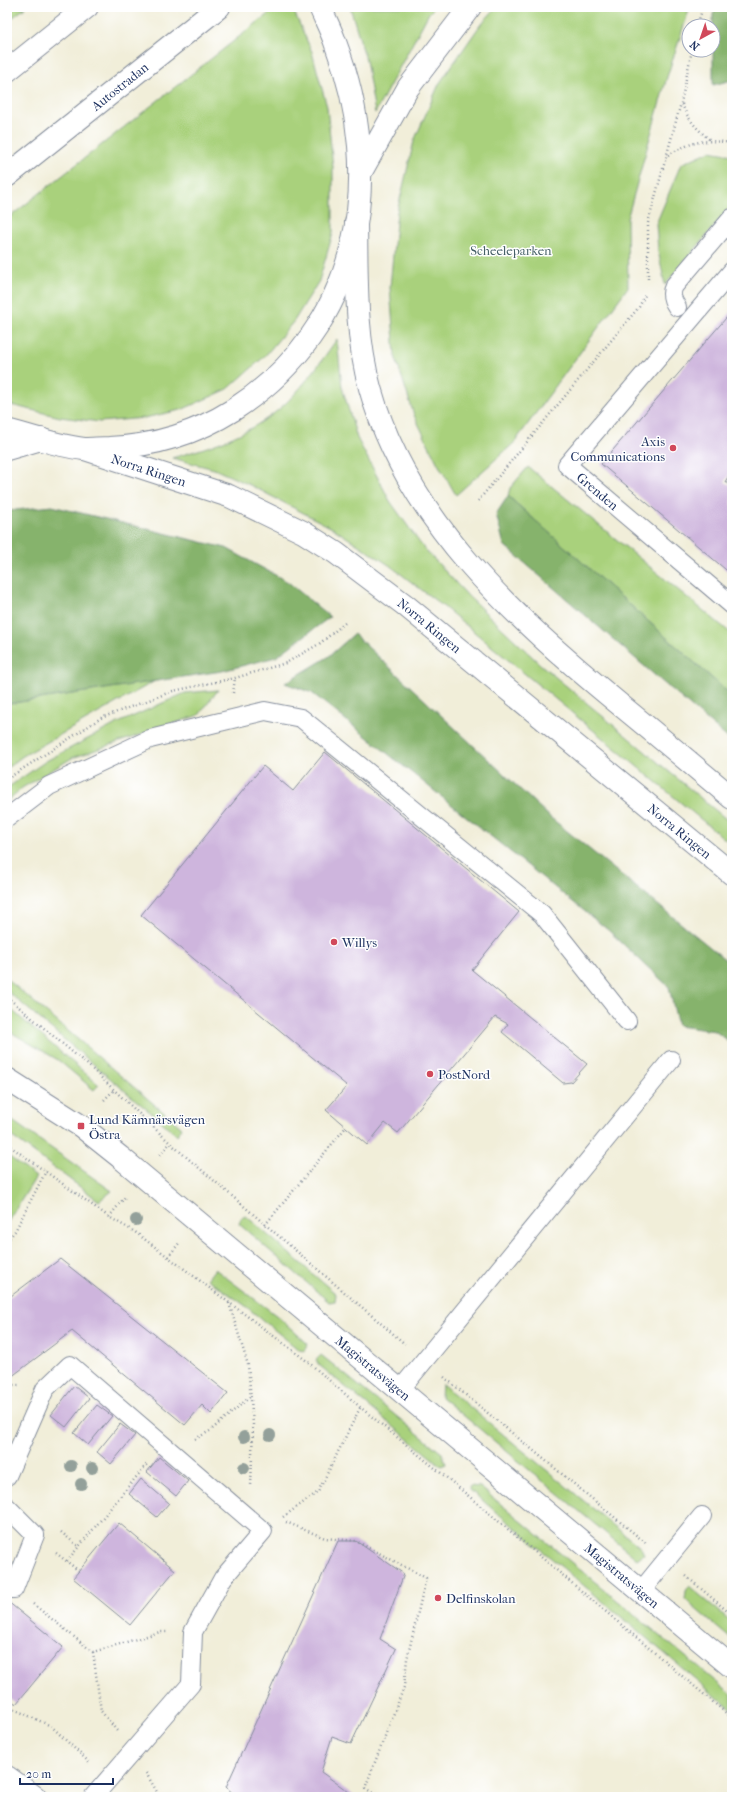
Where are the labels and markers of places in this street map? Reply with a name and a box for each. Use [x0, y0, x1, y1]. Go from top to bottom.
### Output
place label: Axis Communications [571, 434, 665, 464]
marker: Axis Communications [668, 443, 678, 453]
place label: Willys [341, 935, 377, 950]
marker: Willys [329, 937, 339, 947]
place label: PostNord [438, 1067, 491, 1082]
marker: PostNord [425, 1069, 435, 1079]
place label: Lund Kämnärsvägen Östra [89, 1112, 206, 1142]
marker: Lund Kämnärsvägen Östra [76, 1121, 86, 1131]
place label: Delfinskolan [446, 1591, 516, 1606]
marker: Delfinskolan [433, 1593, 443, 1603]

